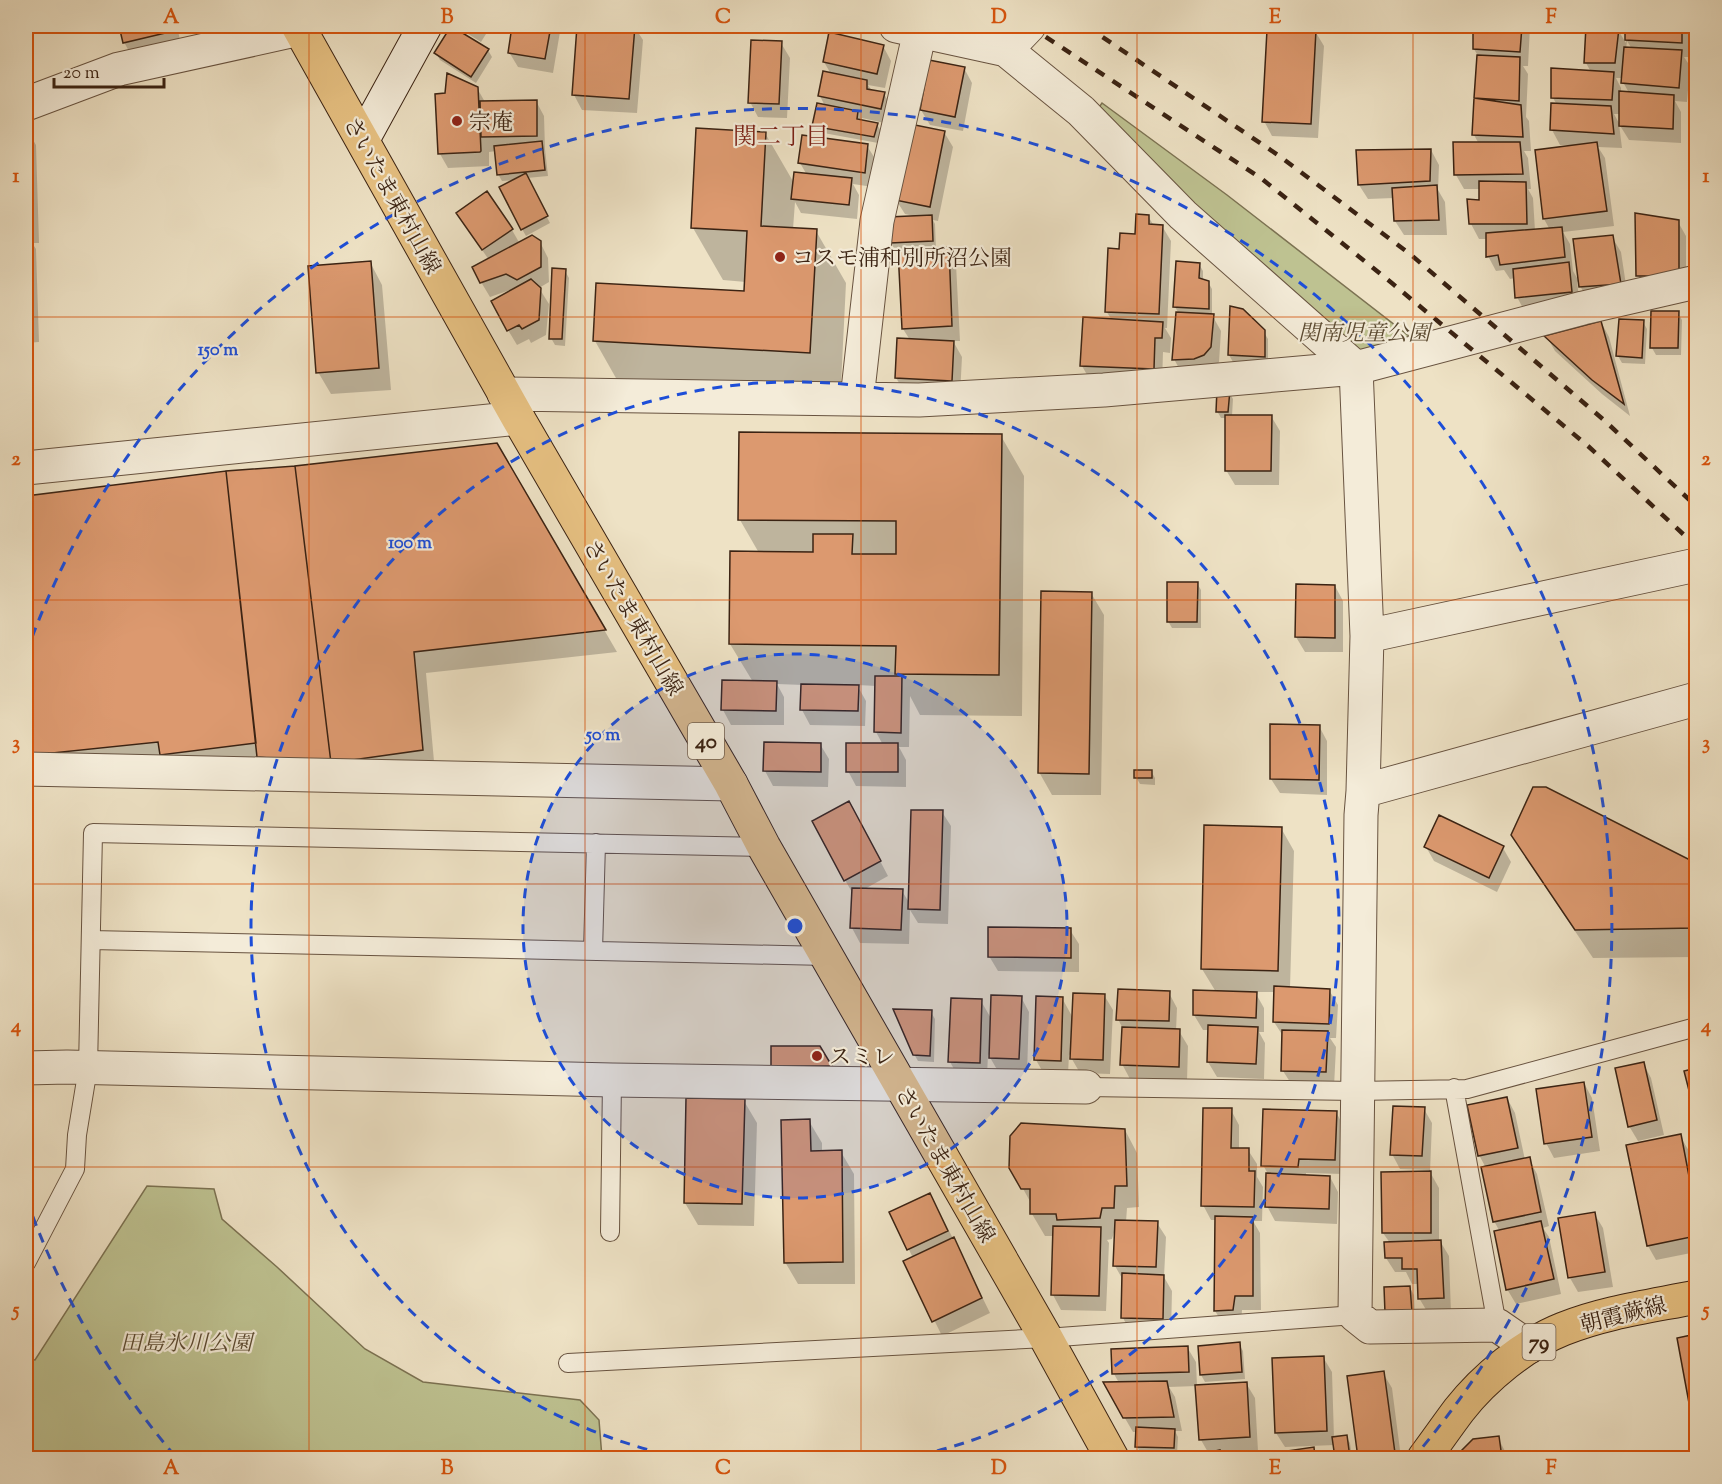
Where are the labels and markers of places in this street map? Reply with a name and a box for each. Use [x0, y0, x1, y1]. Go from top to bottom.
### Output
place label: 宗庵 [469, 108, 513, 140]
marker: 宗庵 [450, 114, 464, 128]
place label: コスモ浦和別所沼公園 [792, 244, 1012, 276]
marker: コスモ浦和別所沼公園 [773, 250, 787, 264]
centre of rings [785, 916, 805, 936]
place label: スミレ [829, 1043, 895, 1075]
marker: スミレ [810, 1049, 824, 1063]

